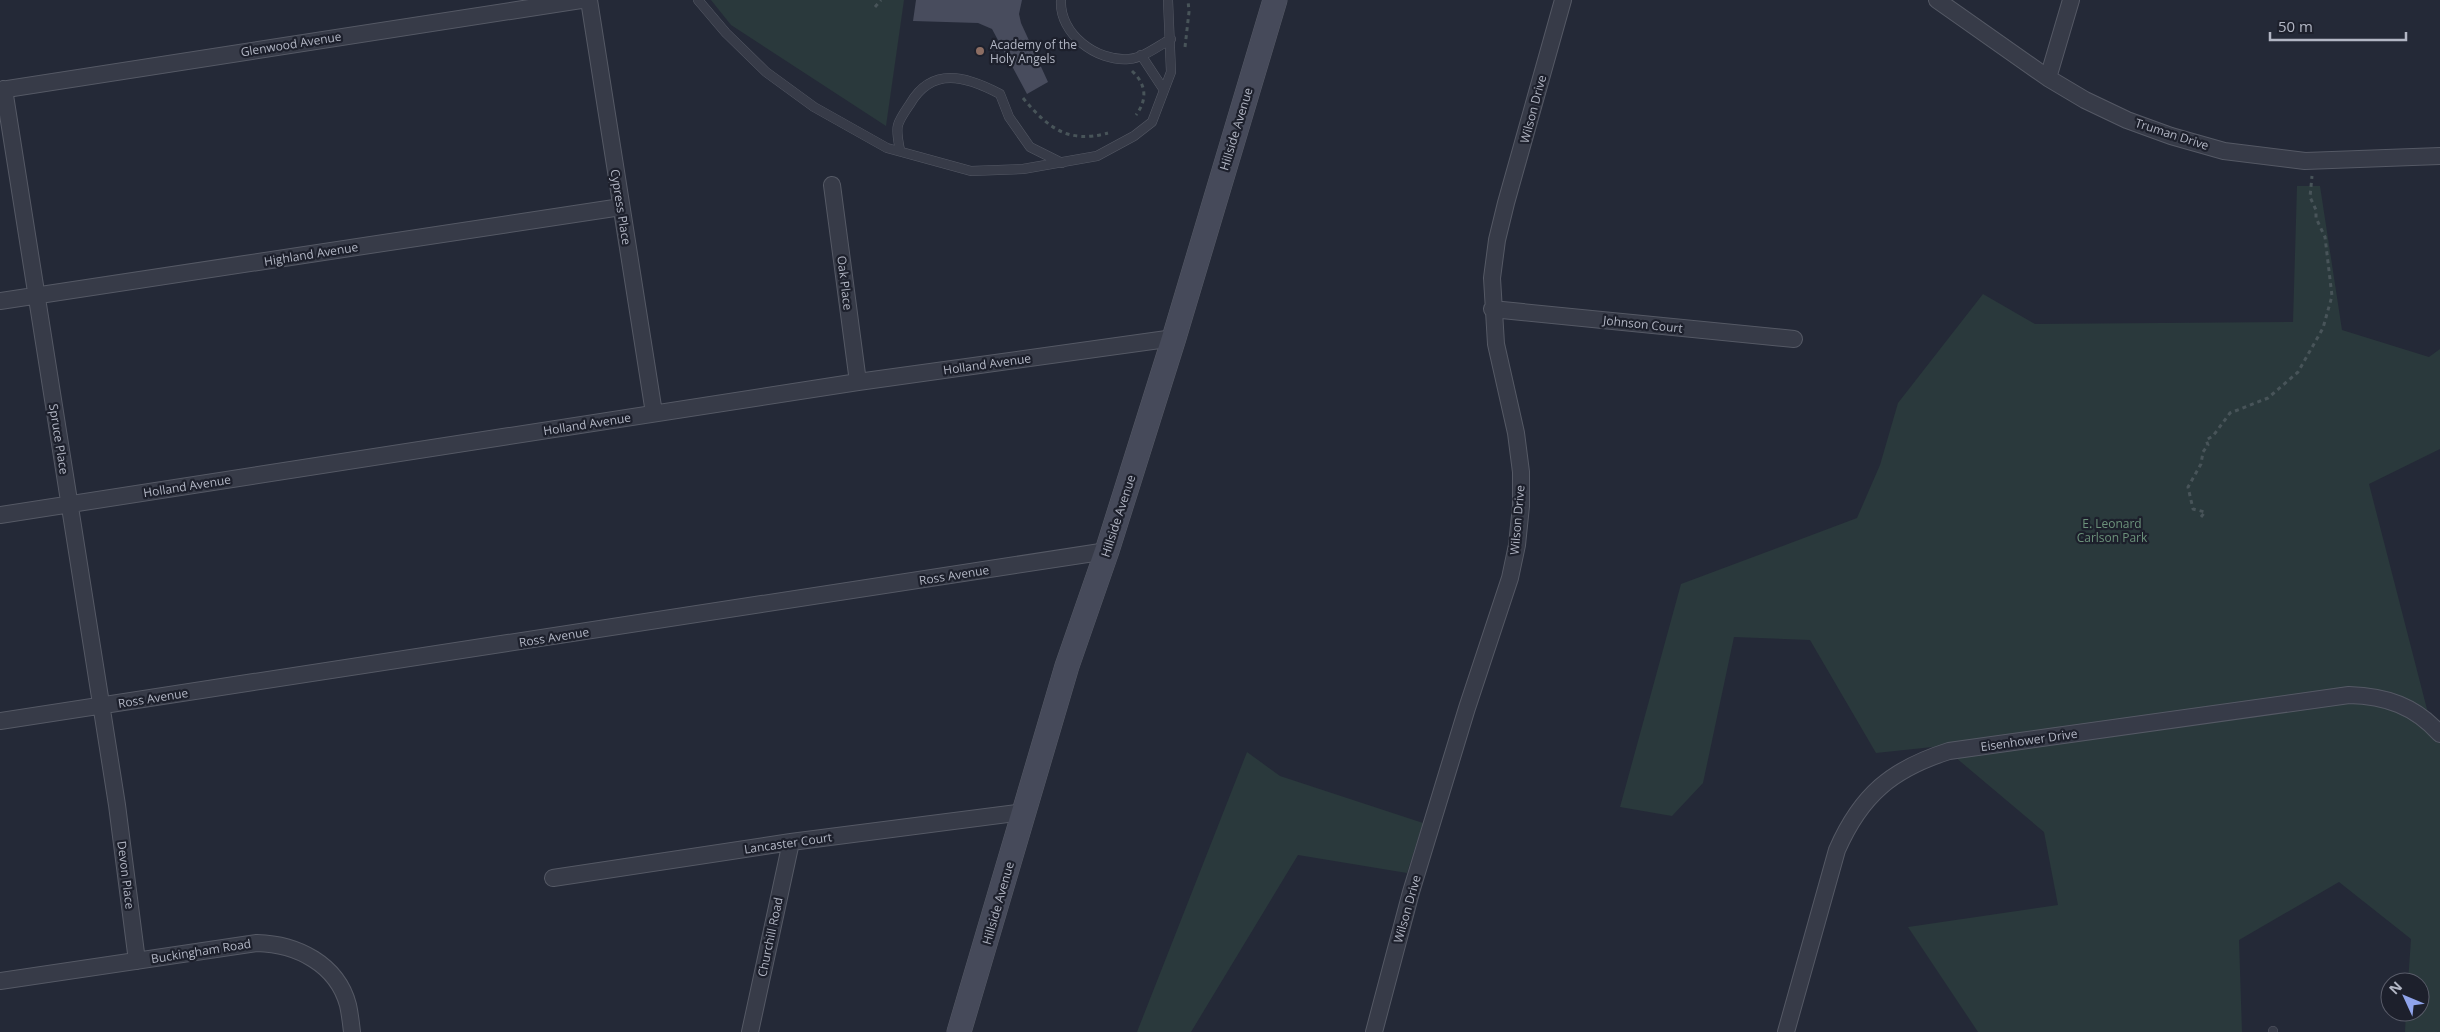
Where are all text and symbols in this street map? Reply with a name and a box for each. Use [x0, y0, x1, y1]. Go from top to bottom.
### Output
scale bar [2270, 10, 2406, 42]
text: 50 m [2278, 16, 2313, 36]
street label: Glenwood Avenue [239, 28, 343, 60]
place label: Academy of the Holy Angels [990, 36, 1077, 67]
marker: Academy of the Holy Angels [974, 45, 986, 57]
street label: Wilson Drive [1516, 73, 1550, 145]
street label: Hillside Avenue [1215, 85, 1257, 172]
street label: Truman Drive [2133, 114, 2211, 154]
street label: Cypress Place [607, 168, 635, 246]
street label: Highland Avenue [263, 238, 360, 270]
street label: Oak Place [833, 255, 857, 312]
street label: Johnson Court [1601, 311, 1684, 337]
street label: Holland Avenue [942, 349, 1032, 379]
street label: Spruce Place [45, 403, 73, 476]
street label: Holland Avenue [542, 409, 632, 439]
street label: Holland Avenue [142, 471, 232, 501]
street label: Hillside Avenue [1097, 472, 1139, 559]
street label: Wilson Drive [1505, 484, 1529, 556]
park label: E. Leonard Carlson Park [2077, 515, 2148, 546]
street label: Ross Avenue [918, 561, 991, 589]
street label: Ross Avenue [518, 623, 591, 651]
street label: Ross Avenue [117, 684, 190, 712]
street label: Eisenhower Drive [1980, 725, 2079, 755]
street label: Lancaster Court [743, 828, 833, 858]
street label: Devon Place [113, 840, 139, 910]
street label: Hillside Avenue [978, 859, 1018, 947]
street label: Wilson Drive [1389, 873, 1425, 945]
street label: Churchill Road [753, 896, 787, 978]
street label: Buckingham Road [150, 935, 252, 967]
north arrow [2380, 972, 2430, 1022]
text: N [2384, 977, 2406, 998]

